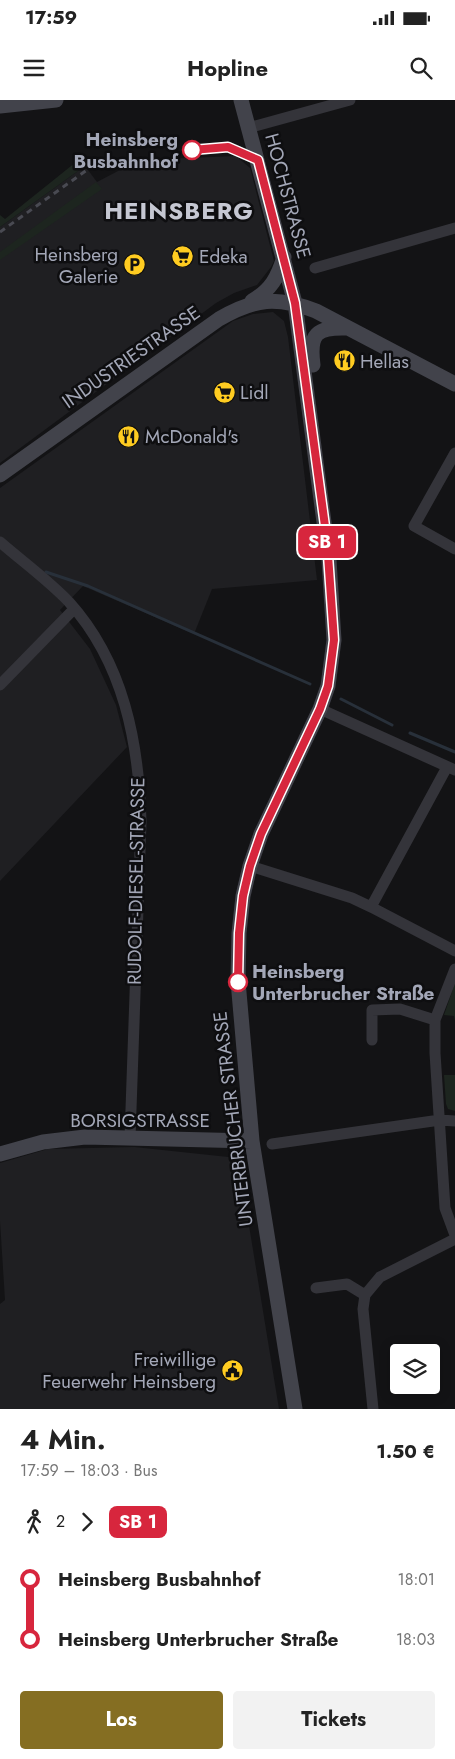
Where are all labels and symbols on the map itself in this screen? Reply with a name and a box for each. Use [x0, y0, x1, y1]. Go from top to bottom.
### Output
place label: Heinsberg Busbahnhof [74, 126, 179, 175]
street label: HOCHSTRASSE [258, 130, 318, 262]
marker: Heinsberg Busbahnhof [182, 140, 202, 160]
district label: HEINSBERG [104, 193, 254, 228]
place label: Heinsberg Galerie [34, 241, 118, 290]
place label: Edeka [199, 243, 248, 270]
supermarket icon: Edeka [171, 244, 195, 268]
parking icon: Heinsberg Galerie [122, 253, 146, 277]
street label: INDUSTRIESTRASSE [57, 299, 205, 415]
place label: Hellas [360, 348, 409, 375]
restaurant icon: Hellas [332, 349, 356, 373]
place label: Lidl [240, 379, 269, 406]
supermarket icon: Lidl [212, 380, 236, 404]
place label: McDonald's [145, 423, 239, 450]
restaurant icon: McDonald's [117, 424, 141, 448]
line badge: SB 1 [292, 526, 362, 558]
street label: RUDOLF-DIESEL-STRASSE [121, 777, 151, 985]
place label: Heinsberg Unterbrucher Straße [252, 958, 434, 1007]
marker: Heinsberg Unterbrucher Straße [228, 972, 248, 992]
street label: UNTERBRUCHER STRASSE [206, 1010, 260, 1228]
street label: BORSIGSTRASSE [70, 1107, 210, 1134]
place label: Freiwillige Feuerwehr Heinsberg [42, 1346, 216, 1395]
public building icon: Freiwillige Feuerwehr Heinsberg [220, 1358, 244, 1382]

